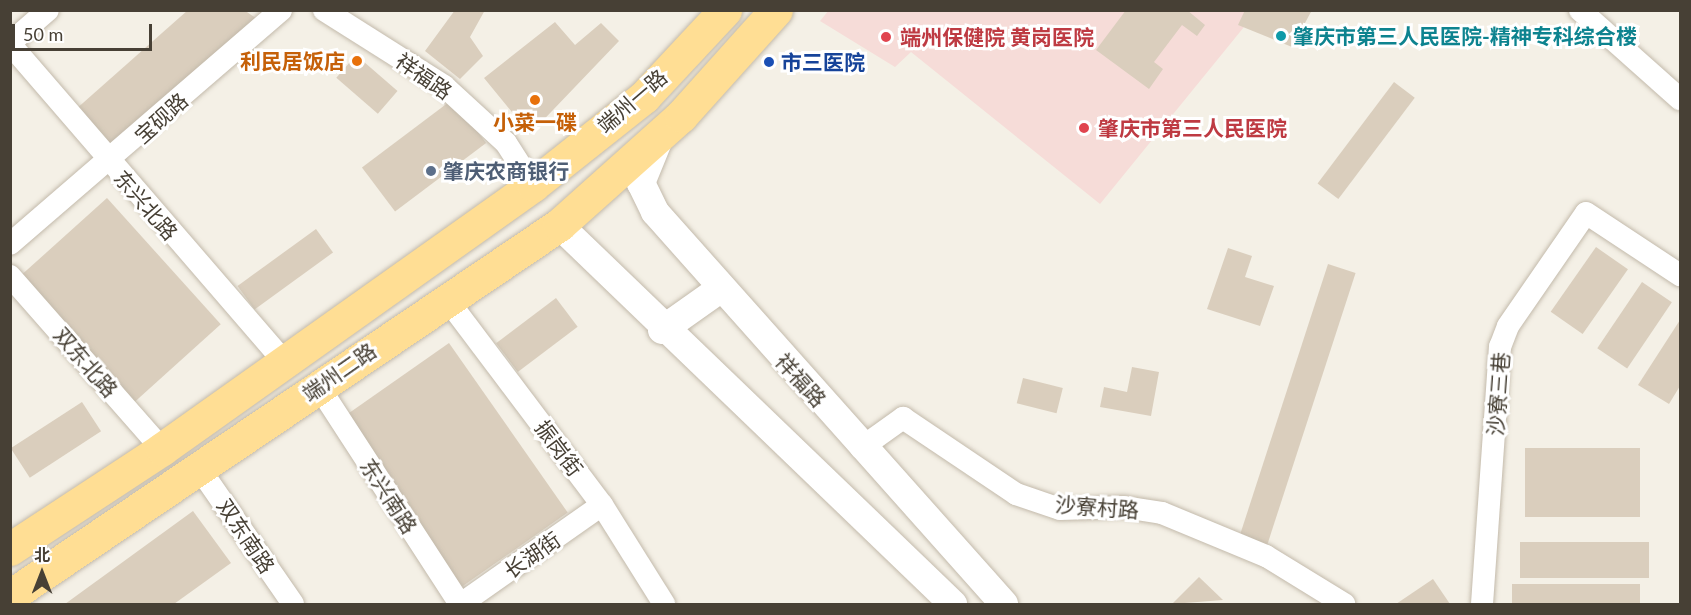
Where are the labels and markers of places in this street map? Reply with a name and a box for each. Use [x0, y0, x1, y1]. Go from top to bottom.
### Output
place label: 肇庆市第三人民医院-精神专科综合楼 [1293, 23, 1637, 49]
place label: 端州保健院 黄岗医院 [900, 24, 1094, 50]
marker: 端州保健院 黄岗医院 [877, 28, 895, 46]
marker: 肇庆市第三人民医院-精神专科综合楼 [1274, 29, 1288, 43]
place label: 利民居饭店 [240, 48, 345, 74]
place label: 市三医院 [781, 49, 865, 75]
marker: 利民居饭店 [350, 54, 364, 68]
marker: 市三医院 [762, 55, 776, 69]
marker: 小菜一碟 [528, 93, 542, 107]
place label: 小菜一碟 [493, 109, 577, 135]
place label: 肇庆市第三人民医院 [1098, 115, 1287, 141]
marker: 肇庆市第三人民医院 [1075, 119, 1093, 137]
place label: 肇庆农商银行 [443, 158, 569, 184]
marker: 肇庆农商银行 [424, 164, 438, 178]

